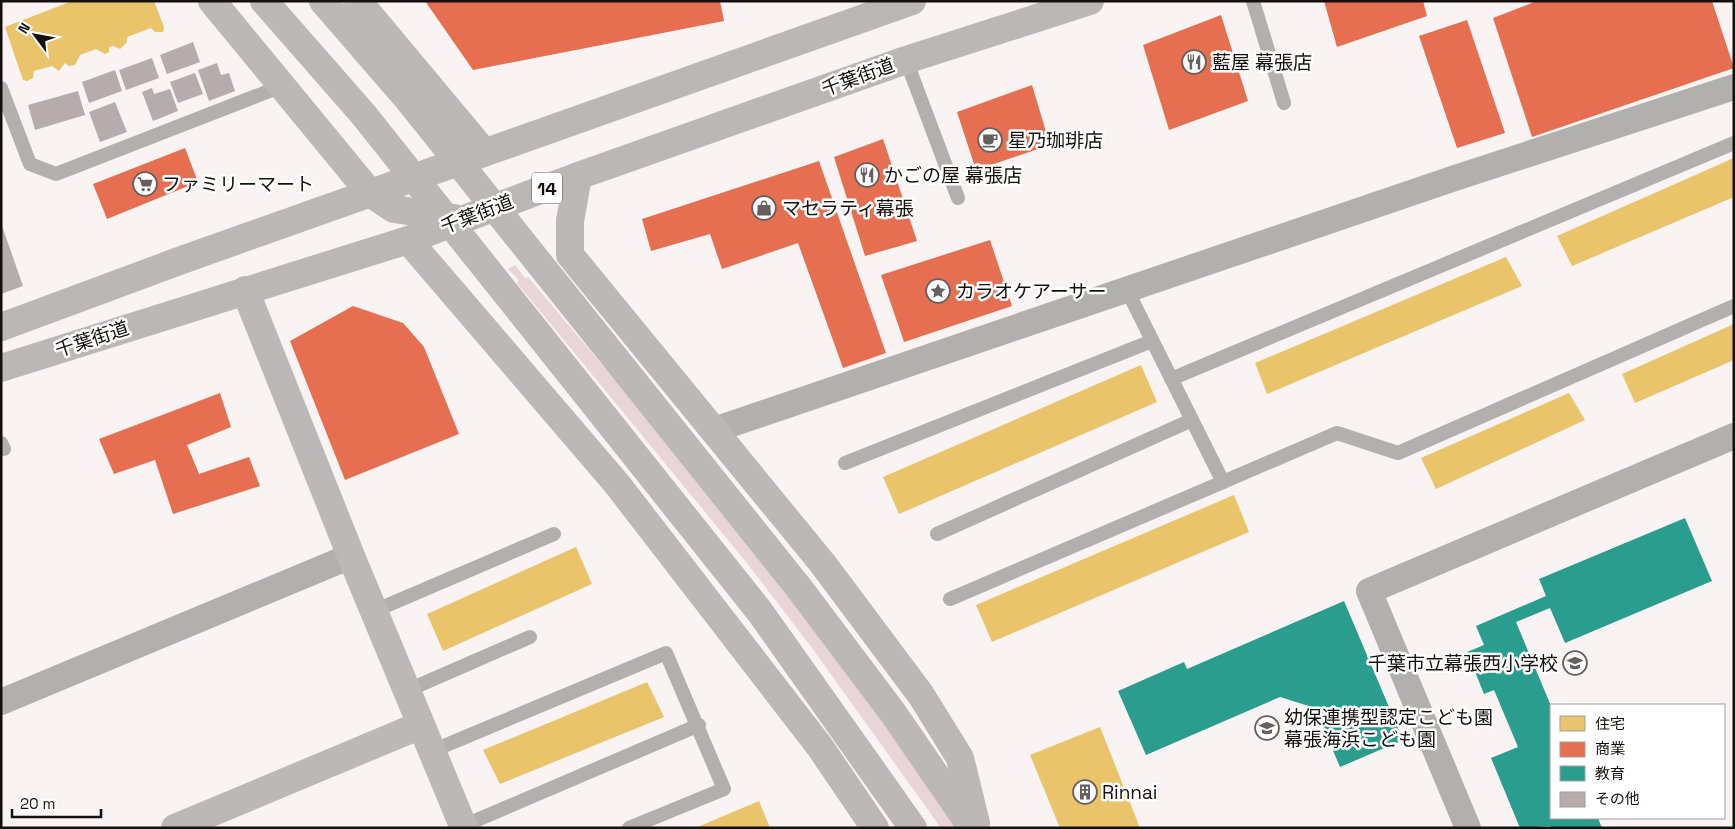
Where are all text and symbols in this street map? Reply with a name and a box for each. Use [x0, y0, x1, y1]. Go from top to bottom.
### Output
north arrow [10, 10, 60, 60]
text: N [14, 19, 34, 37]
restaurant icon: 藍屋 幕張店 [1181, 49, 1207, 75]
place label: 藍屋 幕張店 [1212, 50, 1312, 75]
street label: 千葉街道 [818, 52, 898, 102]
cafe icon: 星乃珈琲店 [977, 127, 1003, 153]
place label: 星乃珈琲店 [1008, 128, 1103, 153]
restaurant icon: かごの屋 幕張店 [854, 162, 880, 188]
place label: かごの屋 幕張店 [884, 163, 1022, 188]
supermarket icon: ファミリーマート [132, 171, 158, 197]
place label: ファミリーマート [162, 172, 314, 197]
road number: 14 [532, 172, 562, 204]
street label: 千葉街道 [437, 189, 517, 239]
shop icon: マセラティ幕張 [751, 195, 777, 221]
place label: マセラティ幕張 [782, 196, 914, 221]
place icon: カラオケアーサー [925, 278, 951, 304]
place label: カラオケアーサー [956, 279, 1106, 304]
street label: 千葉街道 [52, 315, 132, 363]
school or university icon: 千葉市立幕張西小学校 [1562, 650, 1588, 676]
place label: 千葉市立幕張西小学校 [1368, 651, 1558, 676]
legend [1550, 704, 1725, 819]
place label: 幼保連携型認定こども園 幕張海浜こども園 [1284, 705, 1493, 752]
text: 住宅 [1595, 714, 1625, 733]
school or university icon: 幼保連携型認定こども園 幕張海浜こども園 [1254, 715, 1280, 741]
text: 商業 [1595, 739, 1625, 758]
text: 教育 [1595, 764, 1625, 783]
building icon: Rinnai [1072, 779, 1098, 805]
place label: Rinnai [1102, 780, 1158, 805]
scale bar [12, 786, 101, 818]
text: その他 [1595, 789, 1640, 808]
text: 20 m [20, 794, 55, 813]

